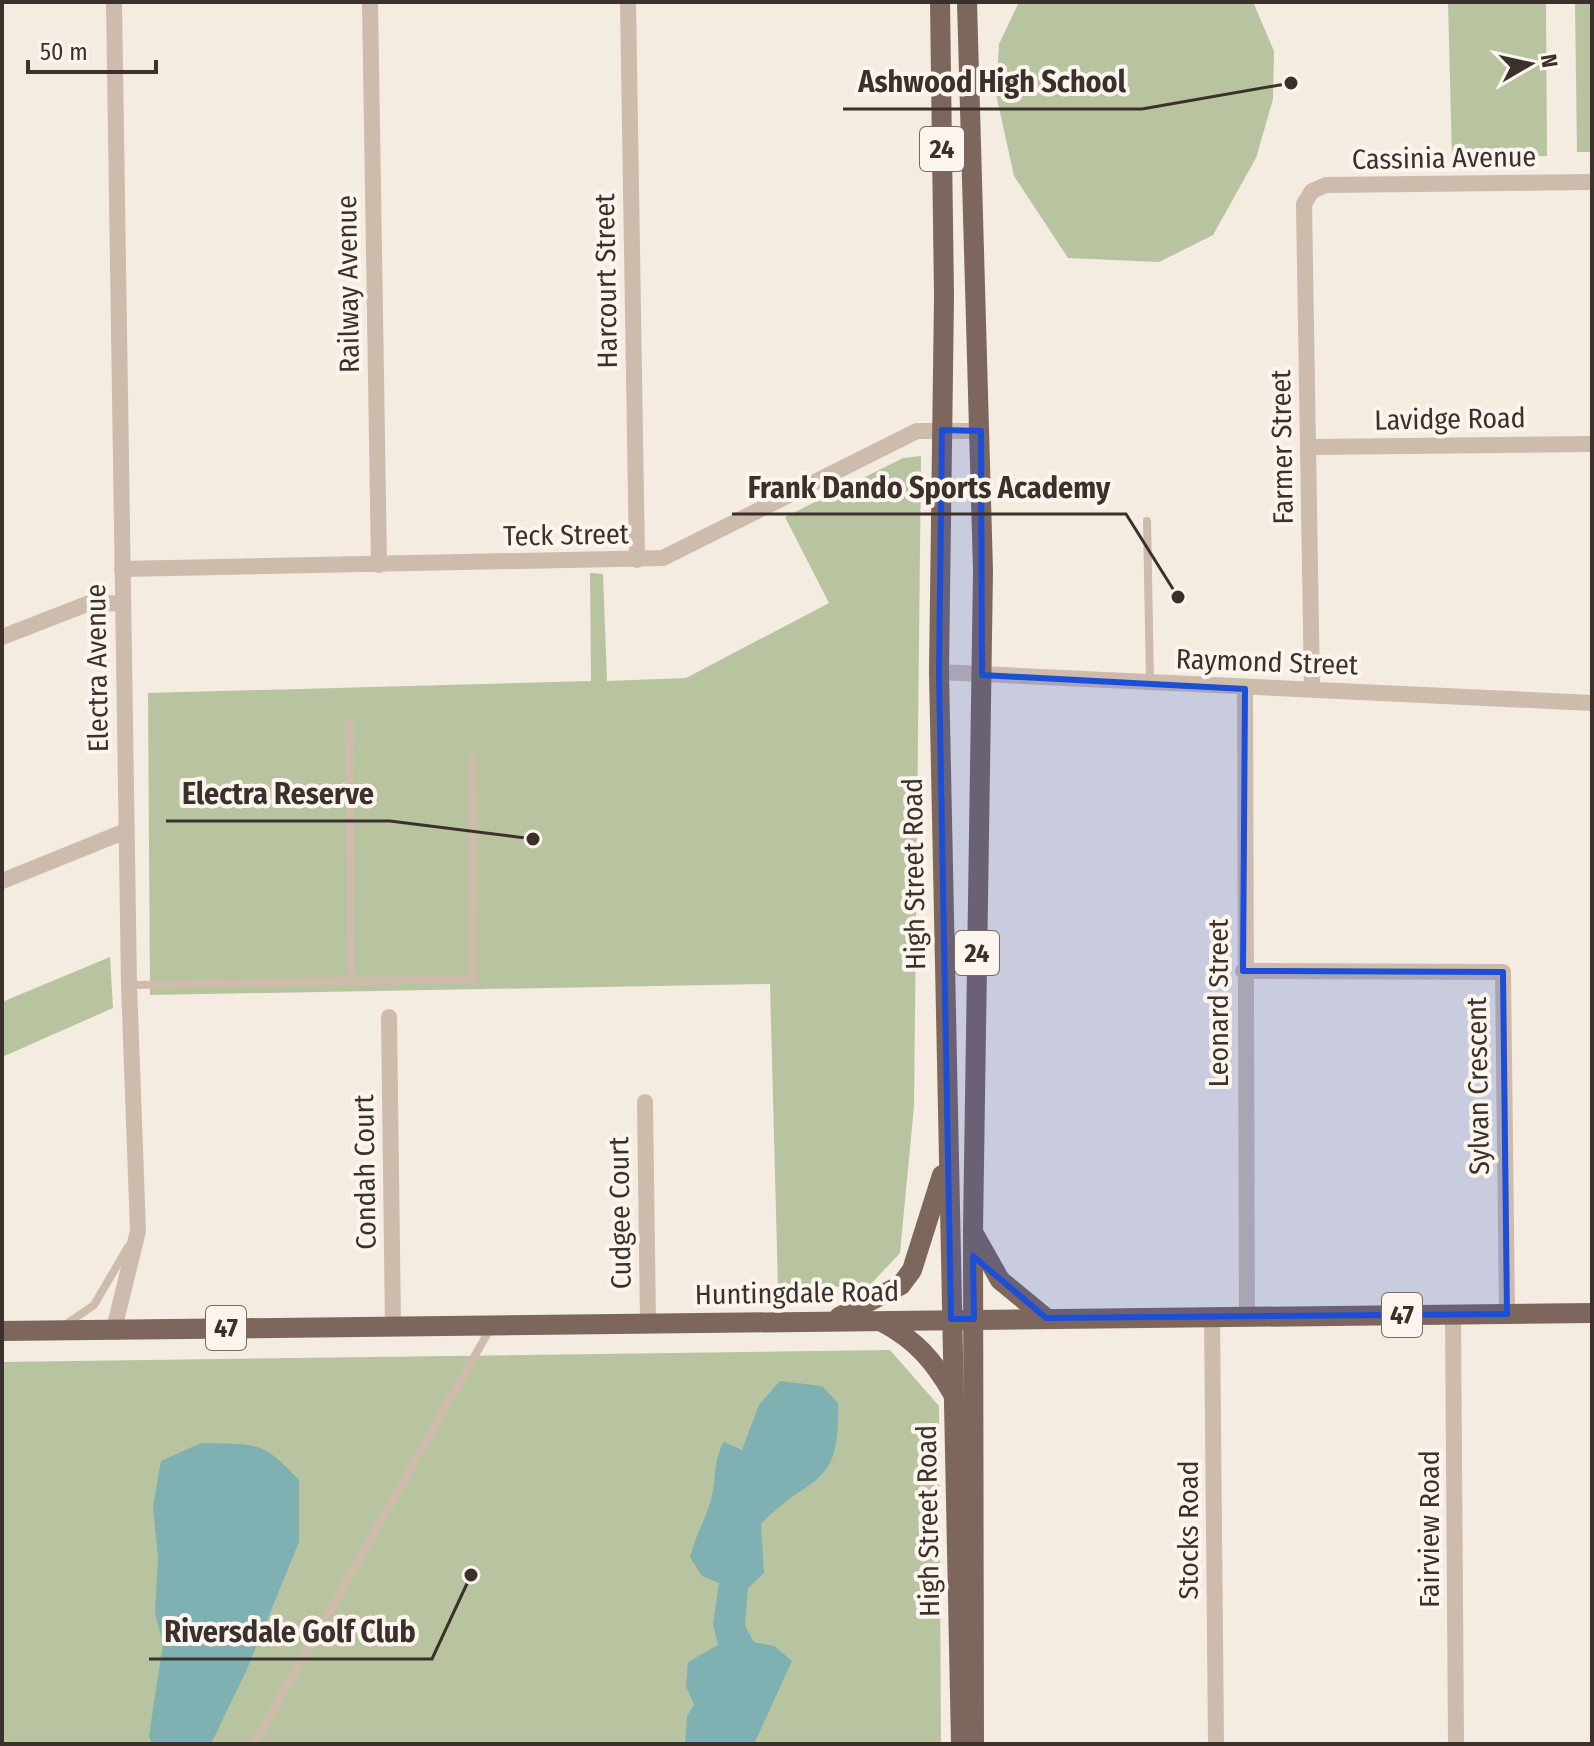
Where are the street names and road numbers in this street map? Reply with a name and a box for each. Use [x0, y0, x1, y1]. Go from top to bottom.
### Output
road number: 24 [920, 127, 964, 171]
street label: Cassinia Avenue [1352, 140, 1536, 176]
street label: Harcourt Street [588, 192, 624, 369]
street label: Railway Avenue [330, 195, 366, 373]
street label: Farmer Street [1264, 369, 1300, 525]
street label: Lavidge Road [1374, 401, 1526, 437]
street label: Teck Street [503, 517, 630, 553]
street label: Electra Avenue [79, 583, 115, 753]
street label: Raymond Street [1175, 642, 1359, 682]
street label: High Street Road [896, 778, 932, 970]
street label: Leonard Street [1202, 918, 1235, 1087]
road number: 24 [955, 931, 999, 975]
street label: Sylvan Crescent [1460, 996, 1496, 1175]
street label: Condah Court [347, 1093, 383, 1250]
street label: Cudgee Court [602, 1136, 638, 1289]
street label: Huntingdale Road [695, 1275, 899, 1311]
road number: 47 [1382, 1293, 1422, 1337]
road number: 47 [206, 1306, 246, 1350]
street label: High Street Road [910, 1425, 946, 1617]
street label: Fairview Road [1413, 1450, 1446, 1608]
street label: Stocks Road [1172, 1461, 1205, 1599]

